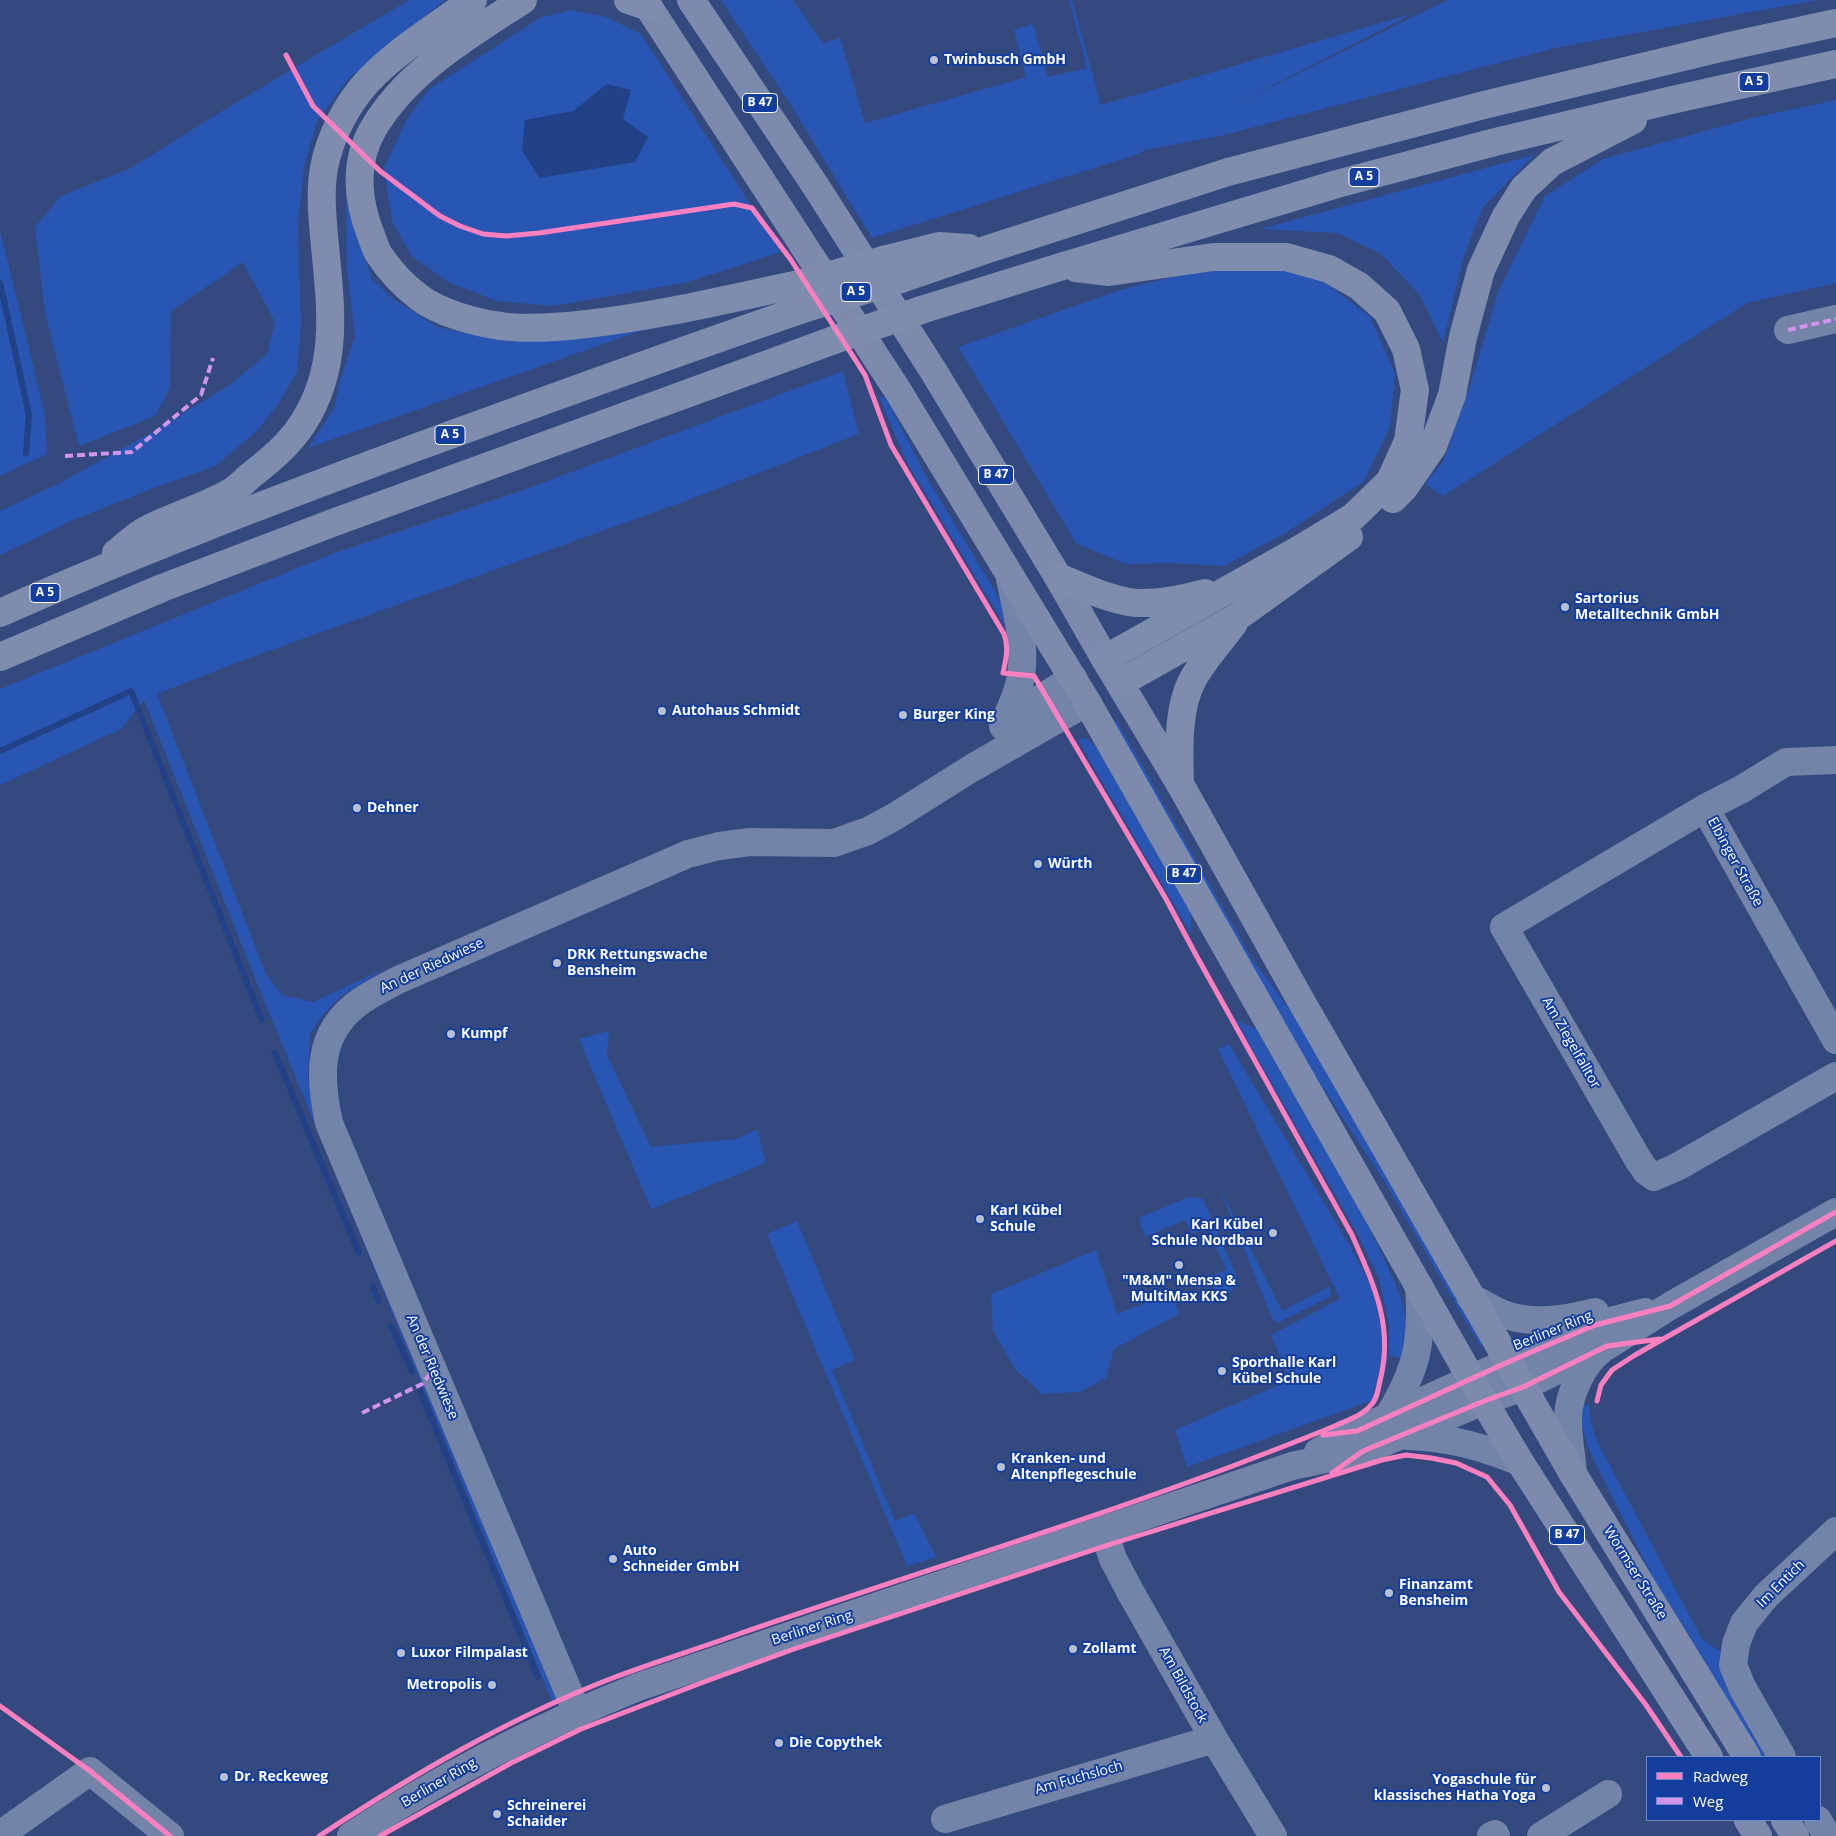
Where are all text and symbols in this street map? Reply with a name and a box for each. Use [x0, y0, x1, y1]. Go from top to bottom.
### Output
place label: Twinbusch GmbH [944, 52, 1066, 68]
marker: Twinbusch GmbH [928, 54, 940, 66]
road number: A 5 [1739, 72, 1769, 91]
road number: B 47 [742, 94, 778, 112]
road number: A 5 [1349, 168, 1379, 186]
road number: A 5 [841, 282, 871, 302]
road number: A 5 [435, 426, 465, 444]
road number: B 47 [978, 466, 1014, 484]
road number: A 5 [30, 584, 60, 602]
place label: Sartorius Metalltechnik GmbH [1575, 591, 1720, 624]
marker: Sartorius Metalltechnik GmbH [1559, 601, 1571, 613]
place label: Autohaus Schmidt [672, 703, 800, 719]
marker: Autohaus Schmidt [656, 705, 668, 717]
place label: Burger King [913, 707, 995, 723]
marker: Burger King [897, 709, 909, 721]
place label: Dehner [367, 800, 419, 816]
marker: Dehner [351, 802, 363, 814]
street label: Elbinger Straße [1704, 814, 1766, 910]
place label: Würth [1048, 856, 1092, 872]
marker: Würth [1032, 858, 1044, 870]
road number: B 47 [1166, 864, 1202, 884]
street label: An der Riedwiese [378, 935, 486, 997]
place label: DRK Rettungswache Bensheim [567, 947, 708, 980]
marker: DRK Rettungswache Bensheim [551, 957, 563, 969]
street label: Am Ziegelfalltor [1538, 994, 1604, 1092]
place label: Kumpf [461, 1026, 508, 1042]
marker: Kumpf [445, 1028, 457, 1040]
place label: Karl Kübel Schule [990, 1203, 1062, 1236]
marker: Karl Kübel Schule [974, 1213, 986, 1225]
place label: Karl Kübel Schule Nordbau [1152, 1217, 1263, 1250]
marker: Karl Kübel Schule Nordbau [1267, 1227, 1279, 1239]
marker: "M&M" Mensa & MultiMax KKS [1173, 1259, 1185, 1271]
place label: "M&M" Mensa & MultiMax KKS [1122, 1273, 1236, 1305]
street label: Berliner Ring [1511, 1308, 1595, 1354]
street label: An der Riedwiese [402, 1312, 462, 1422]
place label: Sporthalle Karl Kübel Schule [1232, 1355, 1336, 1388]
marker: Sporthalle Karl Kübel Schule [1216, 1365, 1228, 1377]
place label: Kranken- und Altenpflegeschule [1011, 1451, 1137, 1484]
marker: Kranken- und Altenpflegeschule [995, 1461, 1007, 1473]
street label: Wormser Straße [1600, 1523, 1670, 1623]
road number: B 47 [1550, 1526, 1584, 1544]
place label: Auto Schneider GmbH [623, 1543, 739, 1575]
marker: Auto Schneider GmbH [607, 1553, 619, 1565]
street label: Im Entich [1754, 1557, 1808, 1611]
place label: Finanzamt Bensheim [1399, 1577, 1473, 1610]
marker: Finanzamt Bensheim [1383, 1587, 1395, 1599]
street label: Berliner Ring [770, 1607, 854, 1649]
place label: Zollamt [1083, 1641, 1137, 1657]
marker: Zollamt [1067, 1643, 1079, 1655]
street label: Am Bildstock [1155, 1644, 1211, 1726]
place label: Luxor Filmpalast [411, 1645, 528, 1661]
marker: Luxor Filmpalast [395, 1647, 407, 1659]
place label: Metropolis [406, 1677, 482, 1693]
marker: Metropolis [486, 1679, 498, 1691]
place label: Die Copythek [789, 1735, 882, 1751]
marker: Die Copythek [773, 1737, 785, 1749]
street label: Berliner Ring [398, 1755, 480, 1811]
legend [1646, 1756, 1821, 1821]
street label: Am Fuchsloch [1033, 1757, 1125, 1799]
text: Radweg [1693, 1766, 1748, 1786]
place label: Dr. Reckeweg [234, 1769, 328, 1785]
marker: Dr. Reckeweg [218, 1771, 230, 1783]
place label: Yogaschule für klassisches Hatha Yoga [1374, 1772, 1536, 1804]
marker: Yogaschule für klassisches Hatha Yoga [1540, 1782, 1552, 1794]
text: Weg [1693, 1791, 1723, 1811]
place label: Schreinerei Schaider [507, 1798, 586, 1830]
marker: Schreinerei Schaider [491, 1808, 503, 1820]

